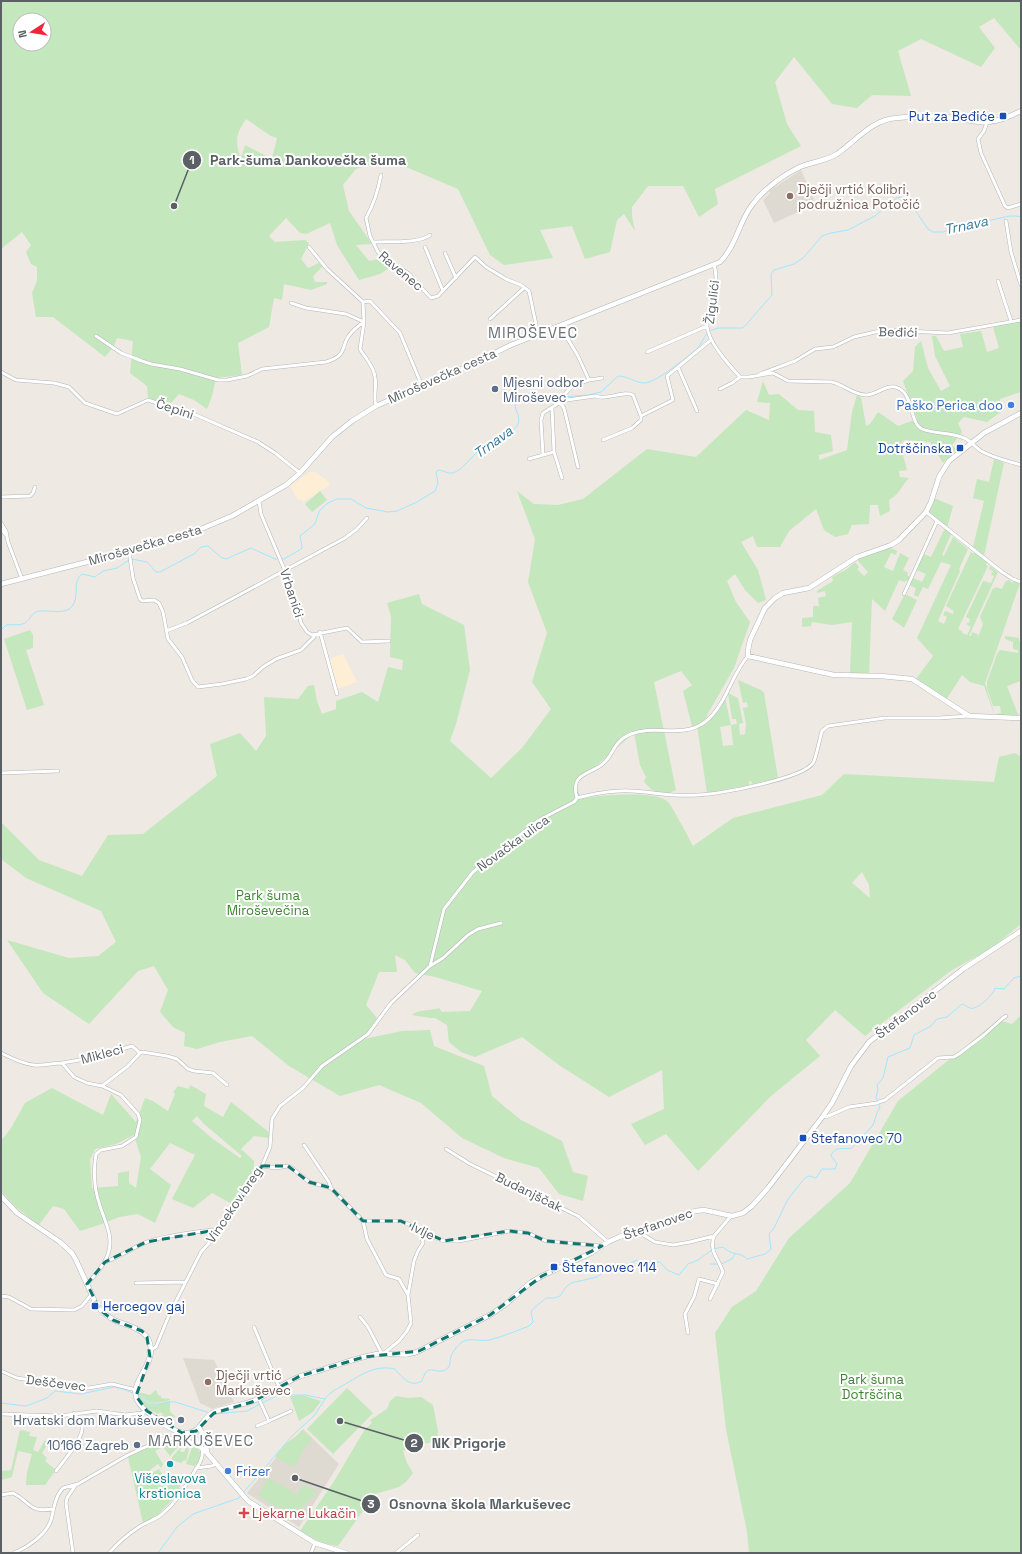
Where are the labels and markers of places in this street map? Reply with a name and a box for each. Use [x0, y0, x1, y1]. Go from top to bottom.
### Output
place label: Put za Beđiće [909, 108, 995, 125]
marker: Put za Beđiće [998, 111, 1008, 121]
callout: Park-šuma Dankovečka šuma [182, 147, 414, 173]
place label: Dječji vrtić Kolibri, podružnica Potočić [798, 181, 920, 213]
marker: Dječji vrtić Kolibri, podružnica Potočić [785, 191, 795, 201]
place label: Mjesni odbor Miroševec [503, 374, 584, 406]
marker: Mjesni odbor Miroševec [490, 384, 500, 394]
place label: Paško Perica doo [897, 397, 1003, 414]
marker: Paško Perica doo [1006, 400, 1016, 410]
place label: Dotrščinska [878, 440, 953, 457]
marker: Dotrščinska [955, 443, 965, 453]
place label: Štefanovec 70 [811, 1130, 902, 1147]
marker: Štefanovec 70 [798, 1133, 808, 1143]
place label: Štefanovec 114 [562, 1259, 657, 1276]
marker: Štefanovec 114 [549, 1262, 559, 1272]
place label: Hercegov gaj [103, 1298, 185, 1315]
marker: Hercegov gaj [90, 1301, 100, 1311]
place label: Dječji vrtić Markuševec [216, 1367, 291, 1399]
marker: Dječji vrtić Markuševec [203, 1377, 213, 1387]
place label: Hrvatski dom Markuševec [13, 1412, 173, 1429]
marker: Hrvatski dom Markuševec [176, 1415, 186, 1425]
callout: NK Prigorje [404, 1430, 514, 1456]
place label: 10166 Zagreb [47, 1437, 129, 1454]
marker: 10166 Zagreb [132, 1440, 142, 1450]
marker: Višeslavova krstionica [165, 1459, 175, 1469]
place label: Frizer [236, 1463, 270, 1480]
marker: Frizer [223, 1466, 233, 1476]
place label: Višeslavova krstionica [134, 1470, 206, 1502]
callout: Osnovna škola Markuševec [361, 1491, 579, 1517]
place label: Ljekarne Lukačin [252, 1505, 356, 1522]
marker: Ljekarne Lukačin [239, 1508, 249, 1518]

